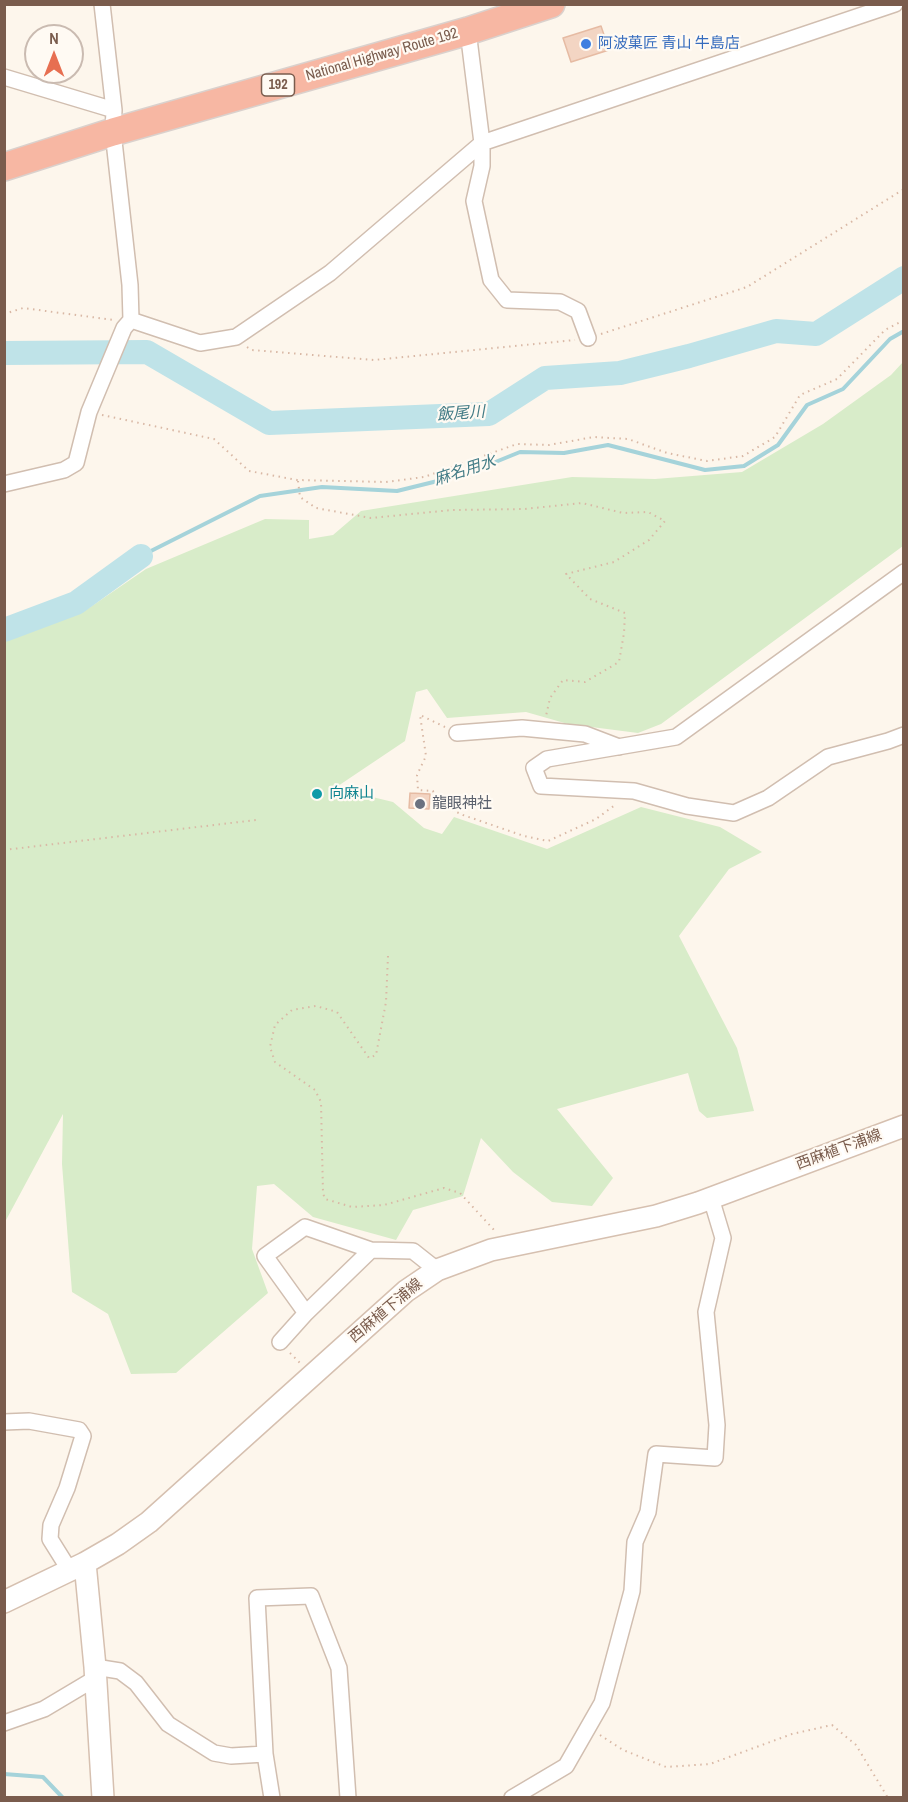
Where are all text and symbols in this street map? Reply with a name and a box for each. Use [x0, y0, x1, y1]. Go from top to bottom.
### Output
north arrow [24, 24, 84, 84]
street label: National Highway Route 192 [304, 25, 460, 85]
text: N [49, 27, 59, 49]
place label: 阿波菓匠 青山 牛島店 [598, 35, 740, 53]
marker: 阿波菓匠 青山 牛島店 [579, 37, 593, 51]
road number: 192 [262, 74, 294, 96]
water label: 飯尾川 [436, 403, 486, 425]
water label: 麻名用水 [432, 452, 498, 490]
place label: 向麻山 [329, 785, 374, 803]
marker: 向麻山 [310, 787, 324, 801]
place label: 龍眼神社 [432, 795, 492, 813]
marker: 龍眼神社 [413, 797, 427, 811]
street label: 西麻植下浦線 [794, 1126, 884, 1174]
street label: 西麻植下浦線 [346, 1275, 426, 1347]

